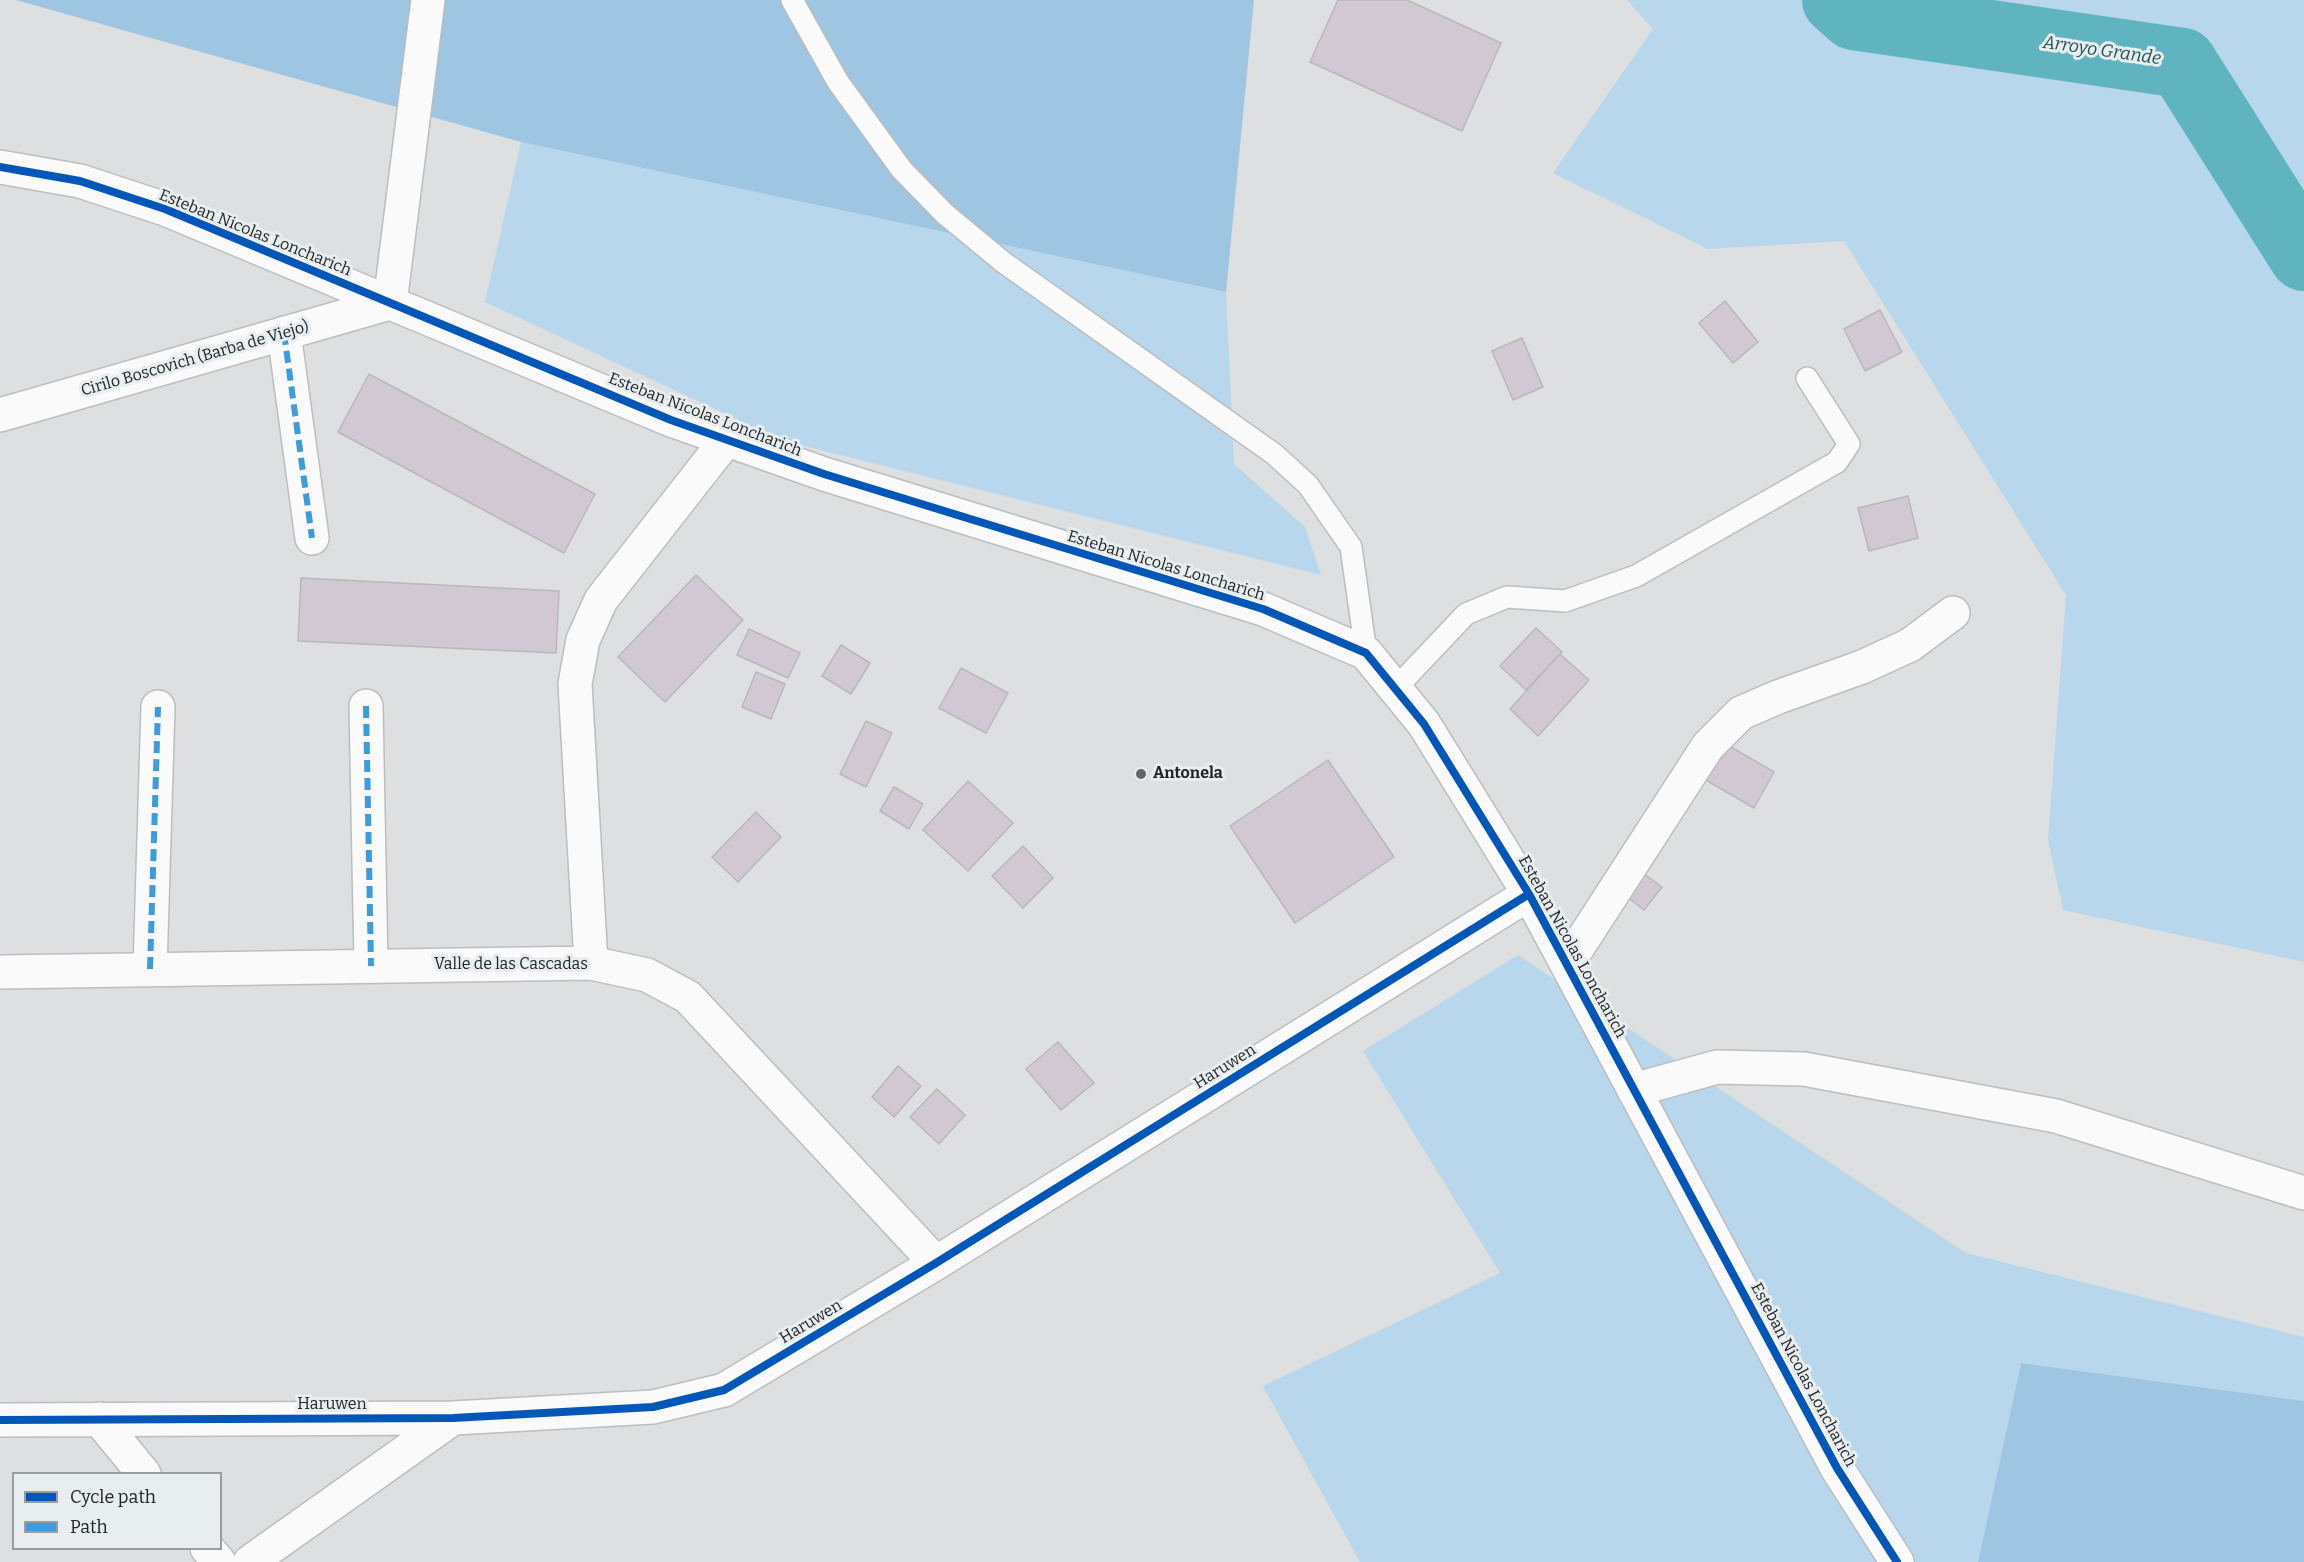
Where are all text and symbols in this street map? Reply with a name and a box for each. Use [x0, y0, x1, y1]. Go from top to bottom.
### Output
water label: Arroyo Grande [2042, 32, 2162, 70]
street label: Esteban Nicolas Loncharich [156, 186, 354, 280]
street label: Cirilo Boscovich (Barba de Viejo) [79, 317, 311, 401]
street label: Esteban Nicolas Loncharich [606, 369, 804, 461]
street label: Esteban Nicolas Loncharich [1065, 527, 1267, 605]
place label: Antonela [1153, 764, 1223, 784]
marker: Antonela [1134, 767, 1148, 781]
street label: Esteban Nicolas Loncharich [1514, 852, 1630, 1042]
street label: Valle de las Cascadas [434, 955, 588, 975]
street label: Haruwen [1191, 1040, 1259, 1094]
street label: Esteban Nicolas Loncharich [1746, 1280, 1860, 1470]
street label: Haruwen [776, 1296, 846, 1348]
street label: Haruwen [297, 1395, 367, 1415]
legend [12, 1472, 222, 1550]
text: Cycle path [70, 1486, 156, 1508]
text: Path [70, 1516, 108, 1538]

